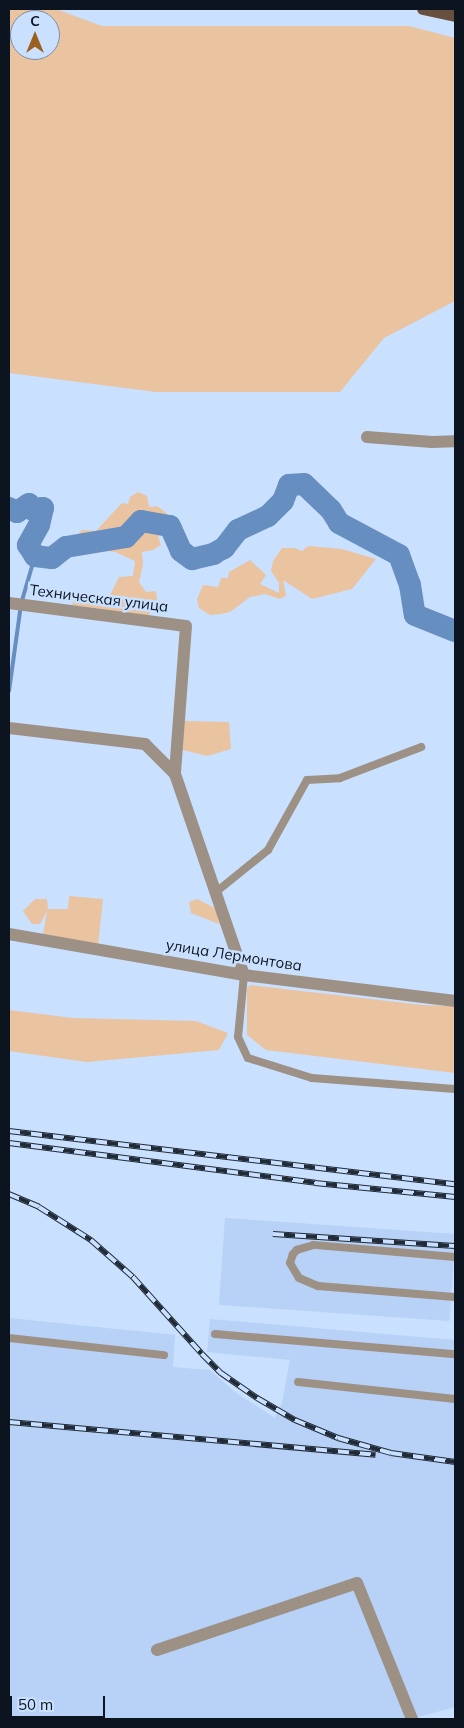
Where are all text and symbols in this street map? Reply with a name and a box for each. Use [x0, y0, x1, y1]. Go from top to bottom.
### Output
north arrow [10, 10, 60, 60]
text: С [30, 12, 40, 30]
street label: Техническая улица [29, 581, 169, 615]
street label: улица Лермонтова [165, 935, 303, 975]
scale bar [12, 1686, 108, 1718]
text: 50 m [18, 1695, 53, 1714]

